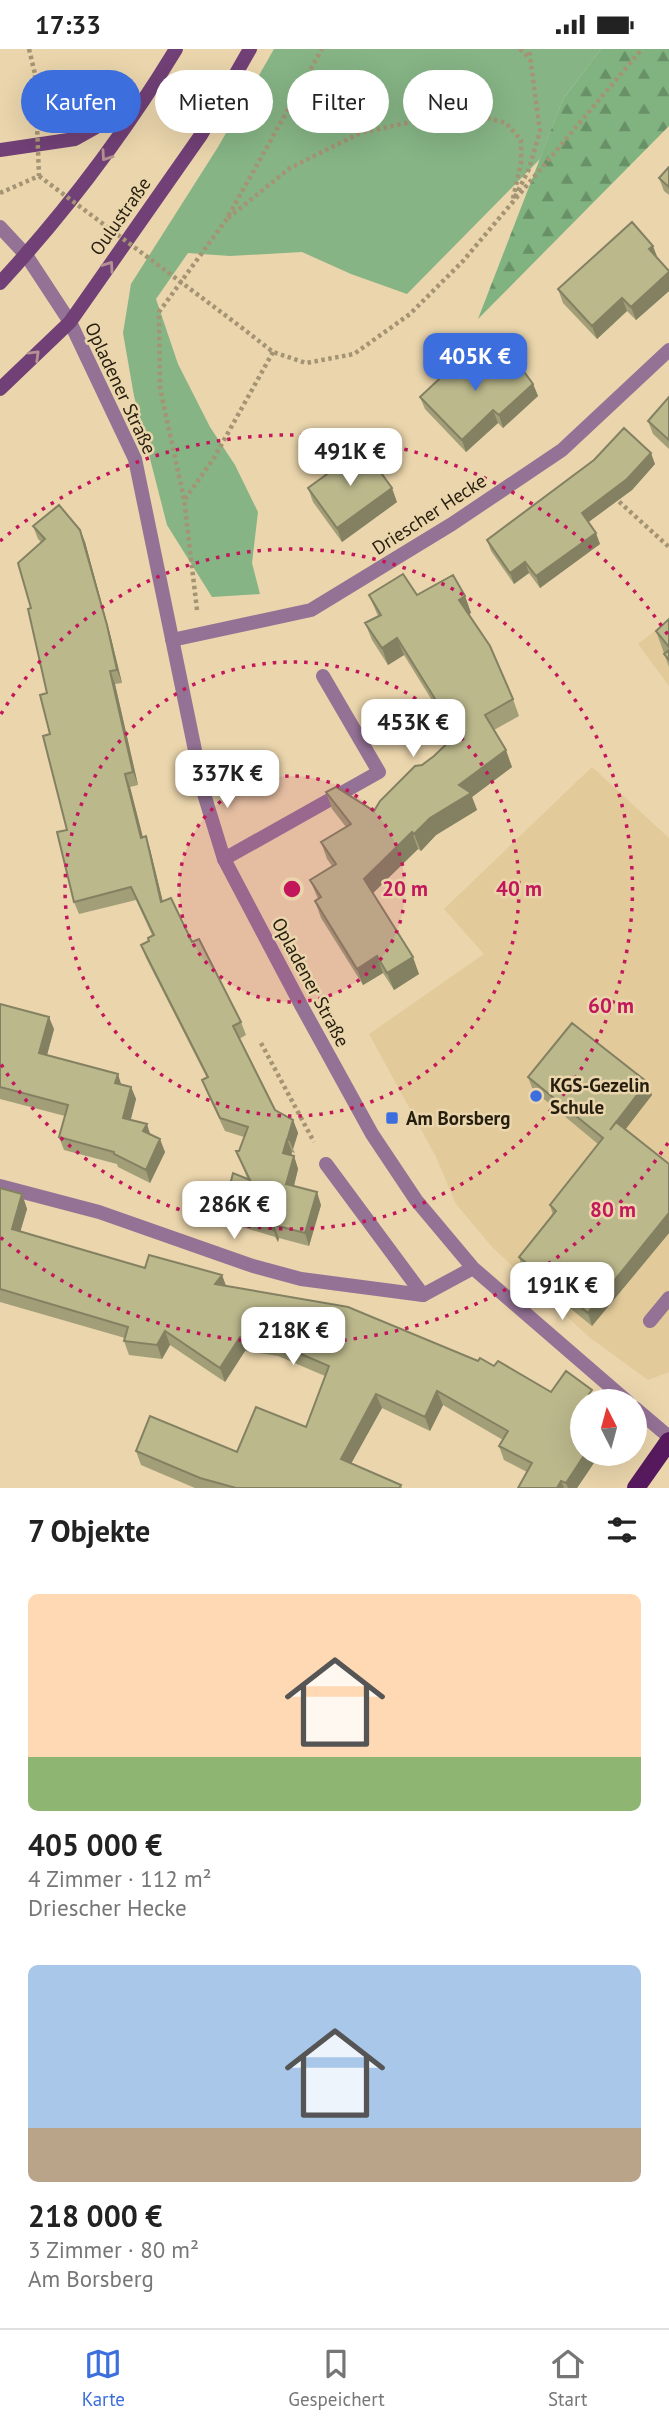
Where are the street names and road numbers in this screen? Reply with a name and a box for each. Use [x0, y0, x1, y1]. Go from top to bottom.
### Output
street label: Oulustraße [84, 172, 156, 260]
street label: Opladener Straße [80, 318, 162, 458]
street label: Driescher Hecke [367, 468, 491, 560]
street label: Opladener Straße [267, 913, 355, 1051]

